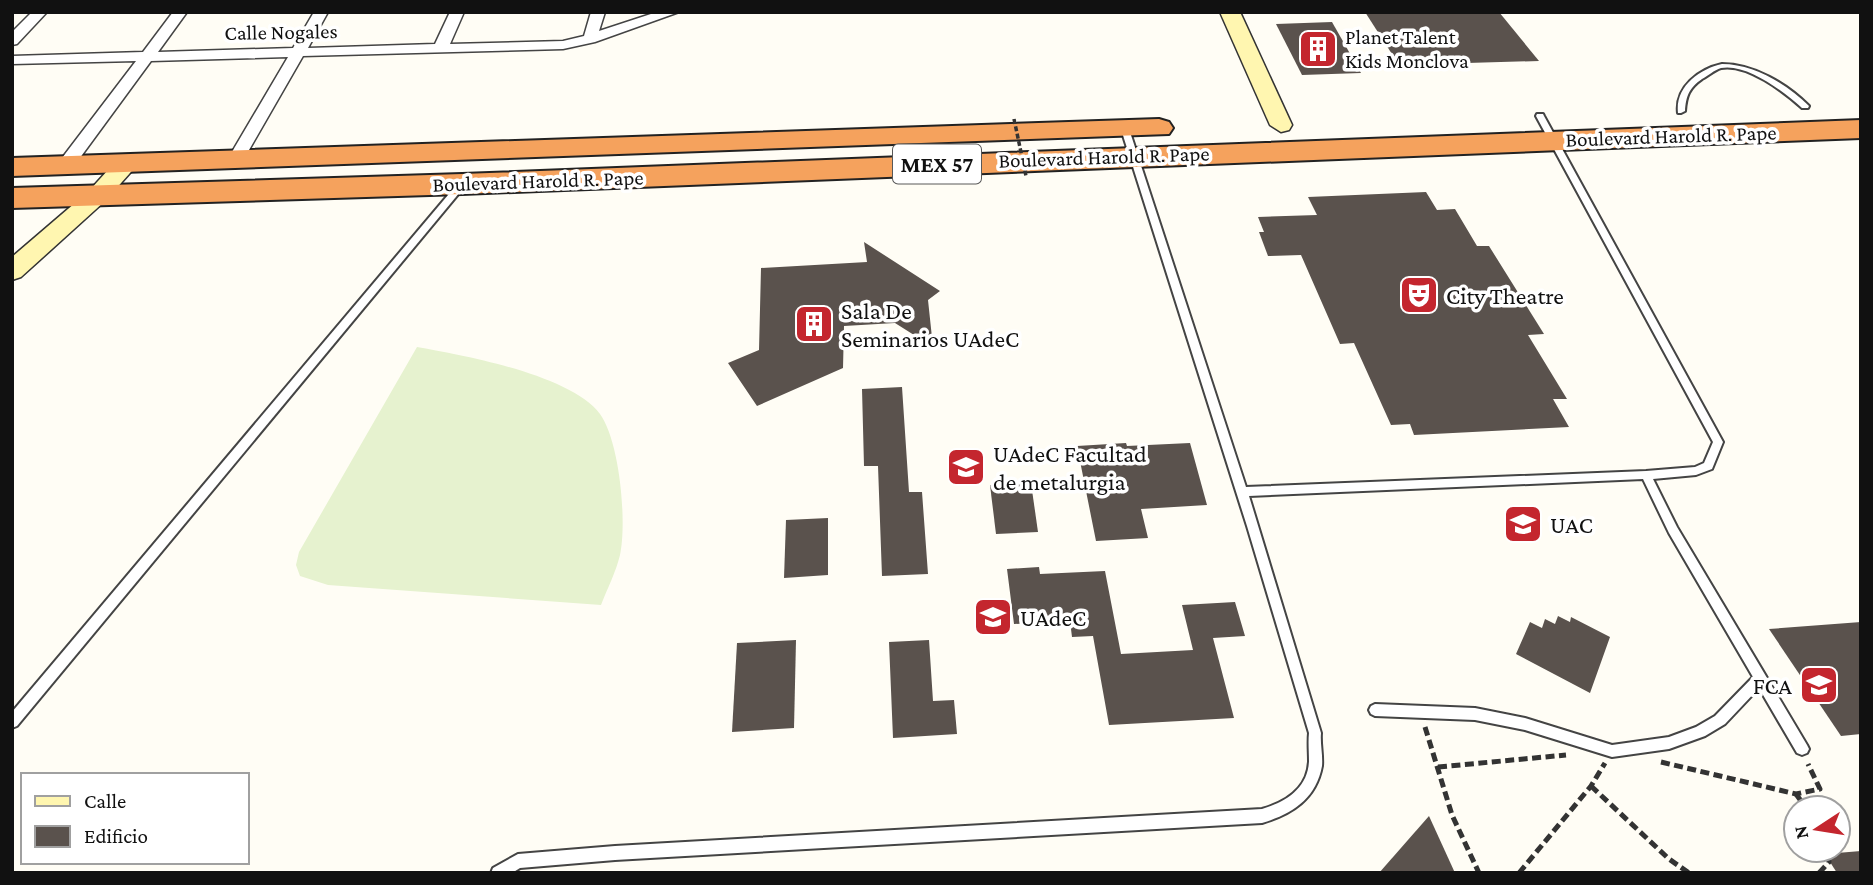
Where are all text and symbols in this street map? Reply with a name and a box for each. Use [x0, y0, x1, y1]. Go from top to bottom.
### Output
street label: Calle Nogales [224, 19, 338, 45]
place label: Planet Talent Kids Monclova [1345, 25, 1469, 73]
building icon: Planet Talent Kids Monclova [1297, 28, 1339, 70]
street label: Boulevard Harold R. Pape [1565, 120, 1777, 152]
street label: Boulevard Harold R. Pape [998, 141, 1210, 173]
road number: MEX 57 [893, 144, 981, 183]
street label: Boulevard Harold R. Pape [432, 165, 644, 197]
theatre icon: City Theatre [1398, 274, 1440, 316]
place label: City Theatre [1446, 282, 1564, 309]
place label: Sala De Seminarios UAdeC [841, 297, 1019, 352]
building icon: Sala De Seminarios UAdeC [793, 303, 835, 345]
place label: UAdeC Facultad de metalurgia [993, 440, 1147, 495]
school or university icon: UAdeC Facultad de metalurgia [945, 446, 987, 488]
school or university icon: UAC [1502, 503, 1544, 545]
place label: UAC [1550, 511, 1593, 538]
school or university icon: UAdeC [972, 596, 1014, 638]
place label: UAdeC [1020, 604, 1086, 631]
school or university icon: FCA [1798, 664, 1840, 706]
place label: FCA [1753, 672, 1792, 699]
legend [21, 773, 248, 864]
text: Calle [84, 789, 126, 813]
north arrow [1782, 794, 1852, 864]
text: Edificio [84, 824, 148, 848]
text: N [1789, 824, 1812, 841]

